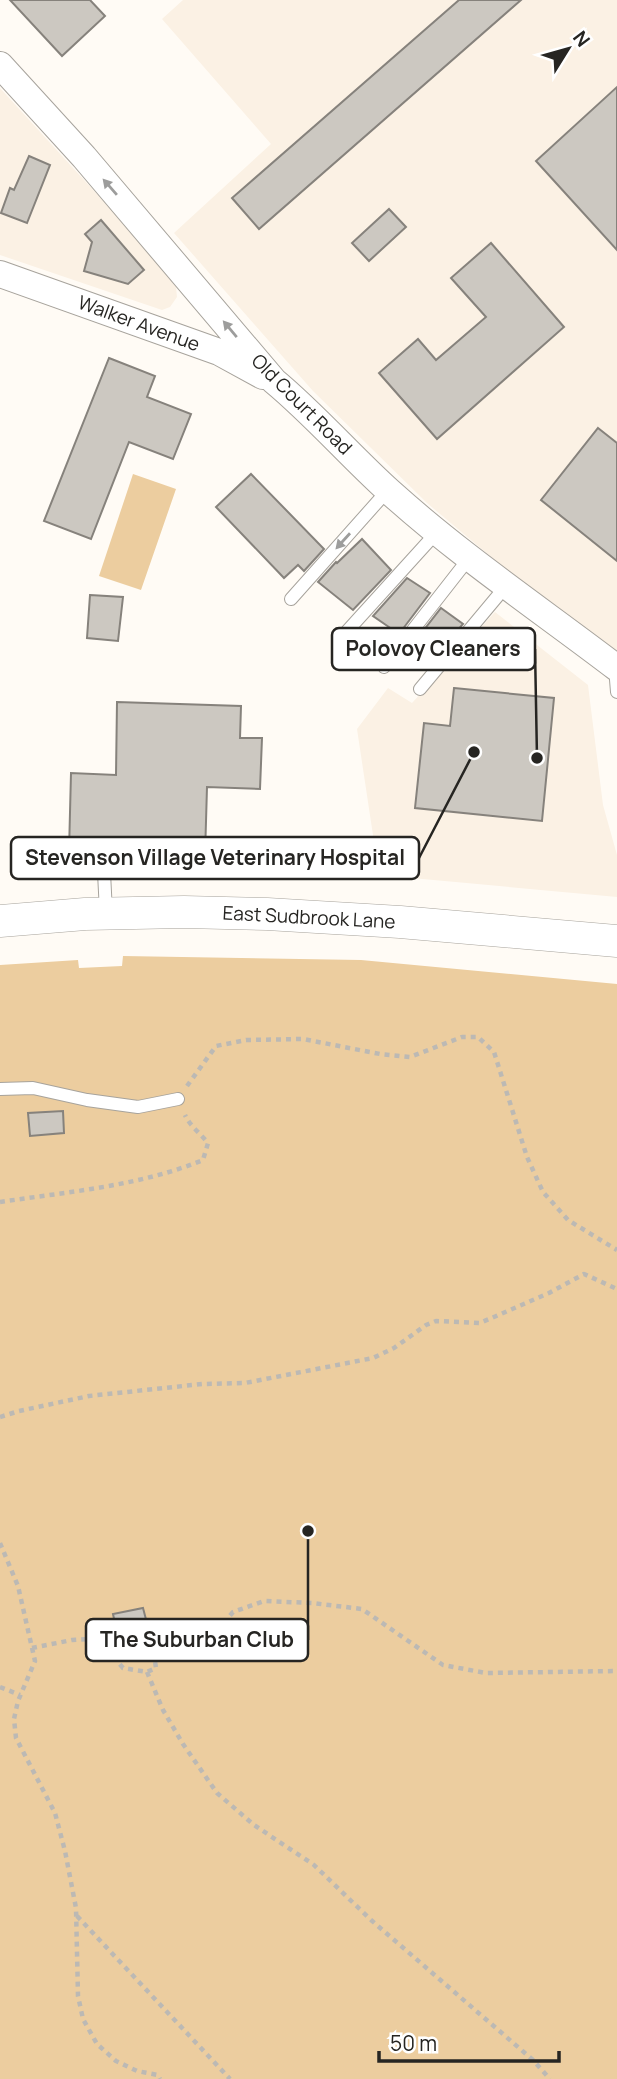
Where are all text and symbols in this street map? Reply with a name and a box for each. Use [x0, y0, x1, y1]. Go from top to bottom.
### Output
north arrow [533, 14, 603, 84]
text: N [567, 25, 596, 52]
one-way arrow [102, 178, 118, 196]
street label: Walker Avenue [74, 289, 204, 357]
one-way arrow [223, 320, 238, 338]
street label: Old Court Road [246, 348, 358, 460]
one-way arrow [335, 532, 351, 549]
callout: Polovoy Cleaners [332, 628, 535, 670]
text: Polovoy Cleaners [345, 634, 521, 662]
callout: Stevenson Village Veterinary Hospital [11, 837, 419, 879]
text: Stevenson Village Veterinary Hospital [25, 843, 405, 871]
street label: East Sudbrook Lane [222, 899, 396, 935]
callout: The Suburban Club [86, 1619, 308, 1661]
text: The Suburban Club [100, 1625, 294, 1653]
scale bar [379, 2020, 559, 2064]
text: 50 m [390, 2029, 437, 2057]

